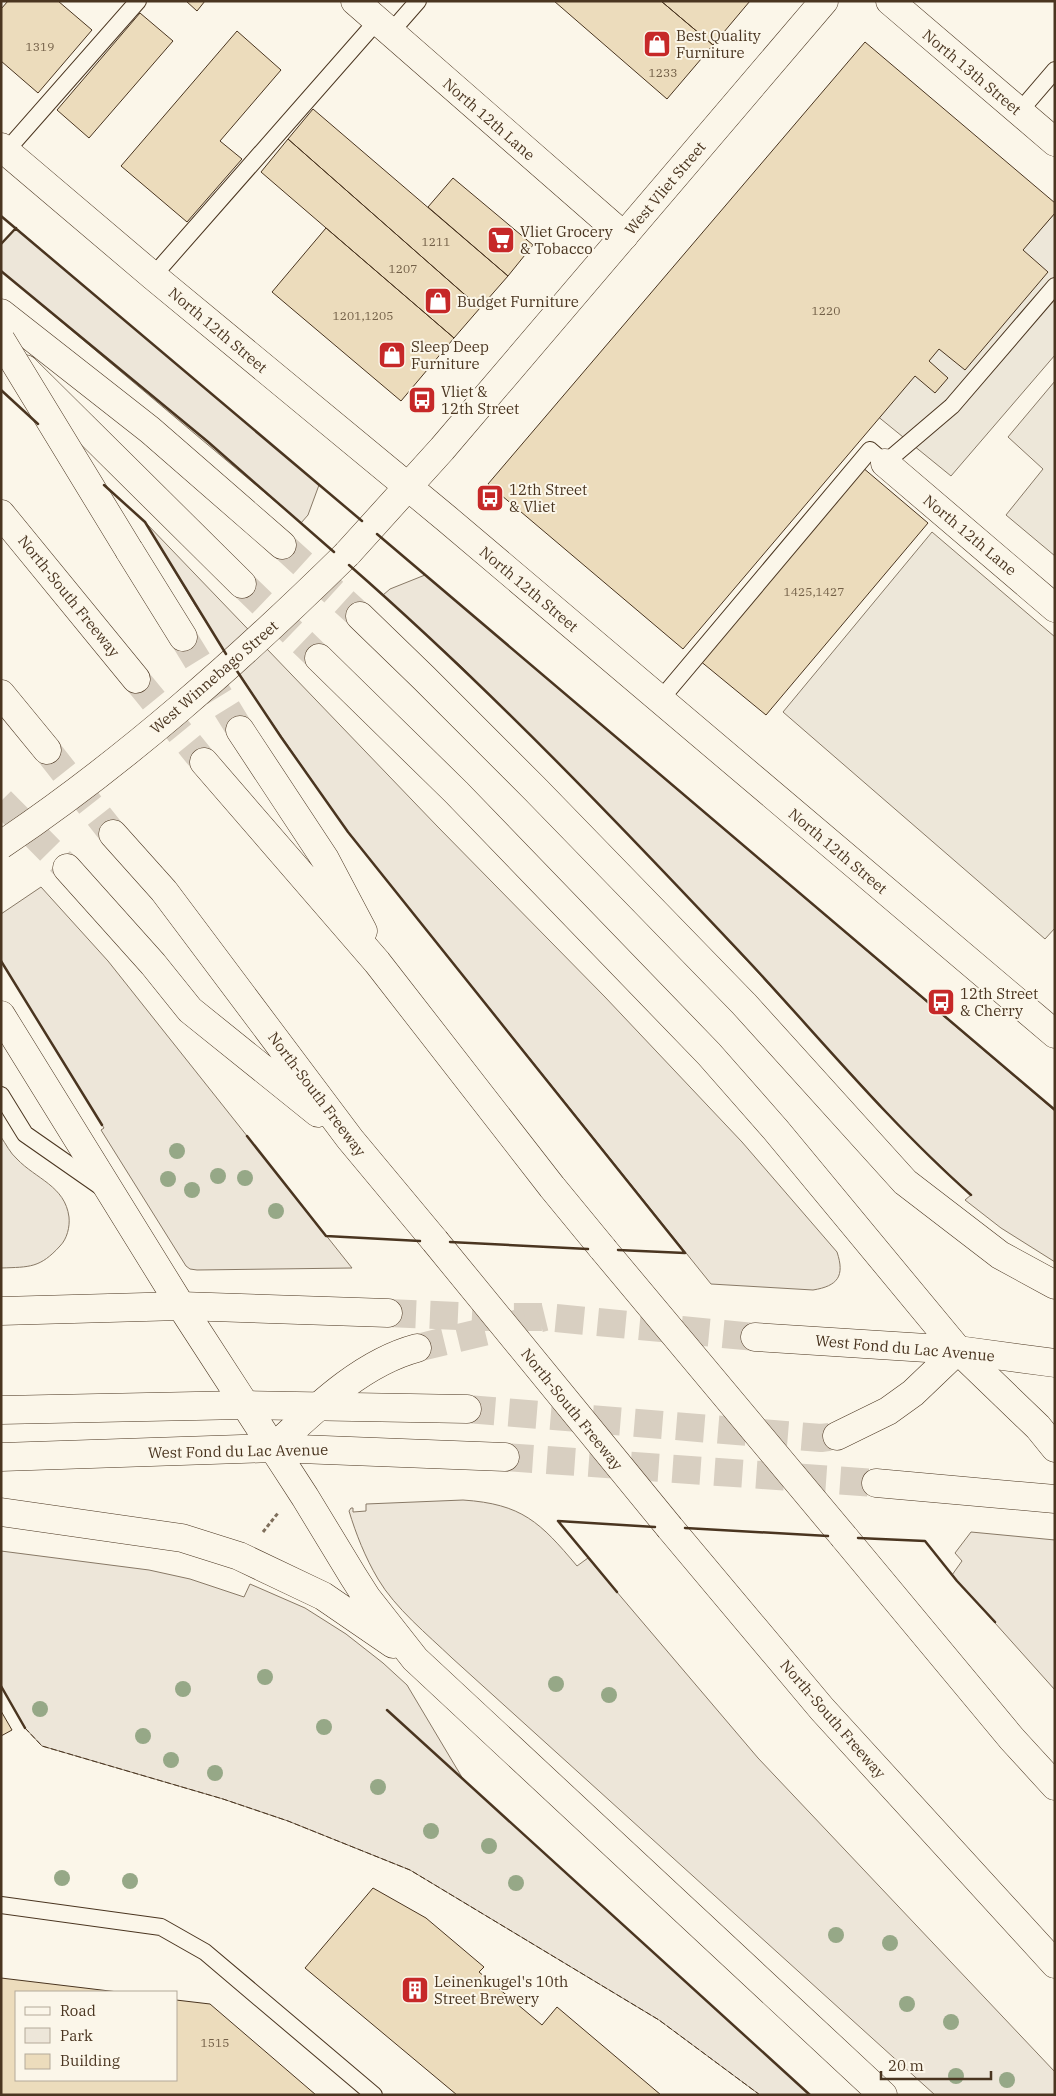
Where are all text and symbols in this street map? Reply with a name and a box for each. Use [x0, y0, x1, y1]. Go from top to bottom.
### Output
street label: North 13th Street [919, 25, 1025, 119]
place label: Best Quality Furniture [676, 26, 761, 62]
shop icon: Best Quality Furniture [642, 29, 672, 59]
house number: 1319 [26, 39, 54, 54]
house number: 1233 [649, 65, 677, 80]
street label: North 12th Lane [439, 74, 539, 164]
street label: West Vliet Street [620, 137, 710, 239]
place label: Vliet Grocery & Tobacco [520, 222, 613, 258]
supermarket icon: Vliet Grocery & Tobacco [486, 225, 516, 255]
house number: 1211 [422, 234, 450, 249]
house number: 1207 [389, 261, 417, 276]
street label: North 12th Street [165, 283, 271, 377]
shop icon: Budget Furniture [423, 286, 453, 316]
place label: Budget Furniture [457, 292, 579, 311]
house number: 1220 [812, 303, 840, 318]
house number: 1201,1205 [333, 308, 393, 323]
place label: Sleep Deep Furniture [411, 337, 489, 373]
shop icon: Sleep Deep Furniture [377, 340, 407, 370]
place label: Vliet & 12th Street [441, 382, 519, 418]
bus stop icon: Vliet & 12th Street [407, 385, 437, 415]
place label: 12th Street & Vliet [509, 480, 587, 516]
bus stop icon: 12th Street & Vliet [475, 483, 505, 513]
street label: North 12th Lane [920, 490, 1020, 580]
street label: North-South Freeway [14, 531, 124, 661]
street label: North 12th Street [476, 542, 582, 636]
house number: 1425,1427 [784, 584, 844, 599]
street label: West Winnebago Street [146, 616, 282, 738]
street label: North 12th Street [785, 804, 891, 898]
place label: 12th Street & Cherry [960, 984, 1038, 1020]
bus stop icon: 12th Street & Cherry [926, 987, 956, 1017]
street label: North-South Freeway [264, 1028, 370, 1160]
street label: West Fond du Lac Avenue [814, 1331, 996, 1365]
street label: North-South Freeway [517, 1344, 627, 1474]
street label: West Fond du Lac Avenue [148, 1440, 328, 1462]
street label: North-South Freeway [776, 1656, 890, 1782]
place label: Leinenkugel's 10th Street Brewery [434, 1972, 568, 2008]
building icon: Leinenkugel's 10th Street Brewery [400, 1975, 430, 2005]
legend [15, 1991, 178, 2081]
text: Road [60, 2001, 96, 2020]
text: Park [60, 2026, 93, 2045]
house number: 1515 [201, 2035, 229, 2050]
scale bar [881, 2048, 991, 2080]
text: Building [60, 2051, 120, 2070]
text: 20 m [888, 2056, 924, 2075]

